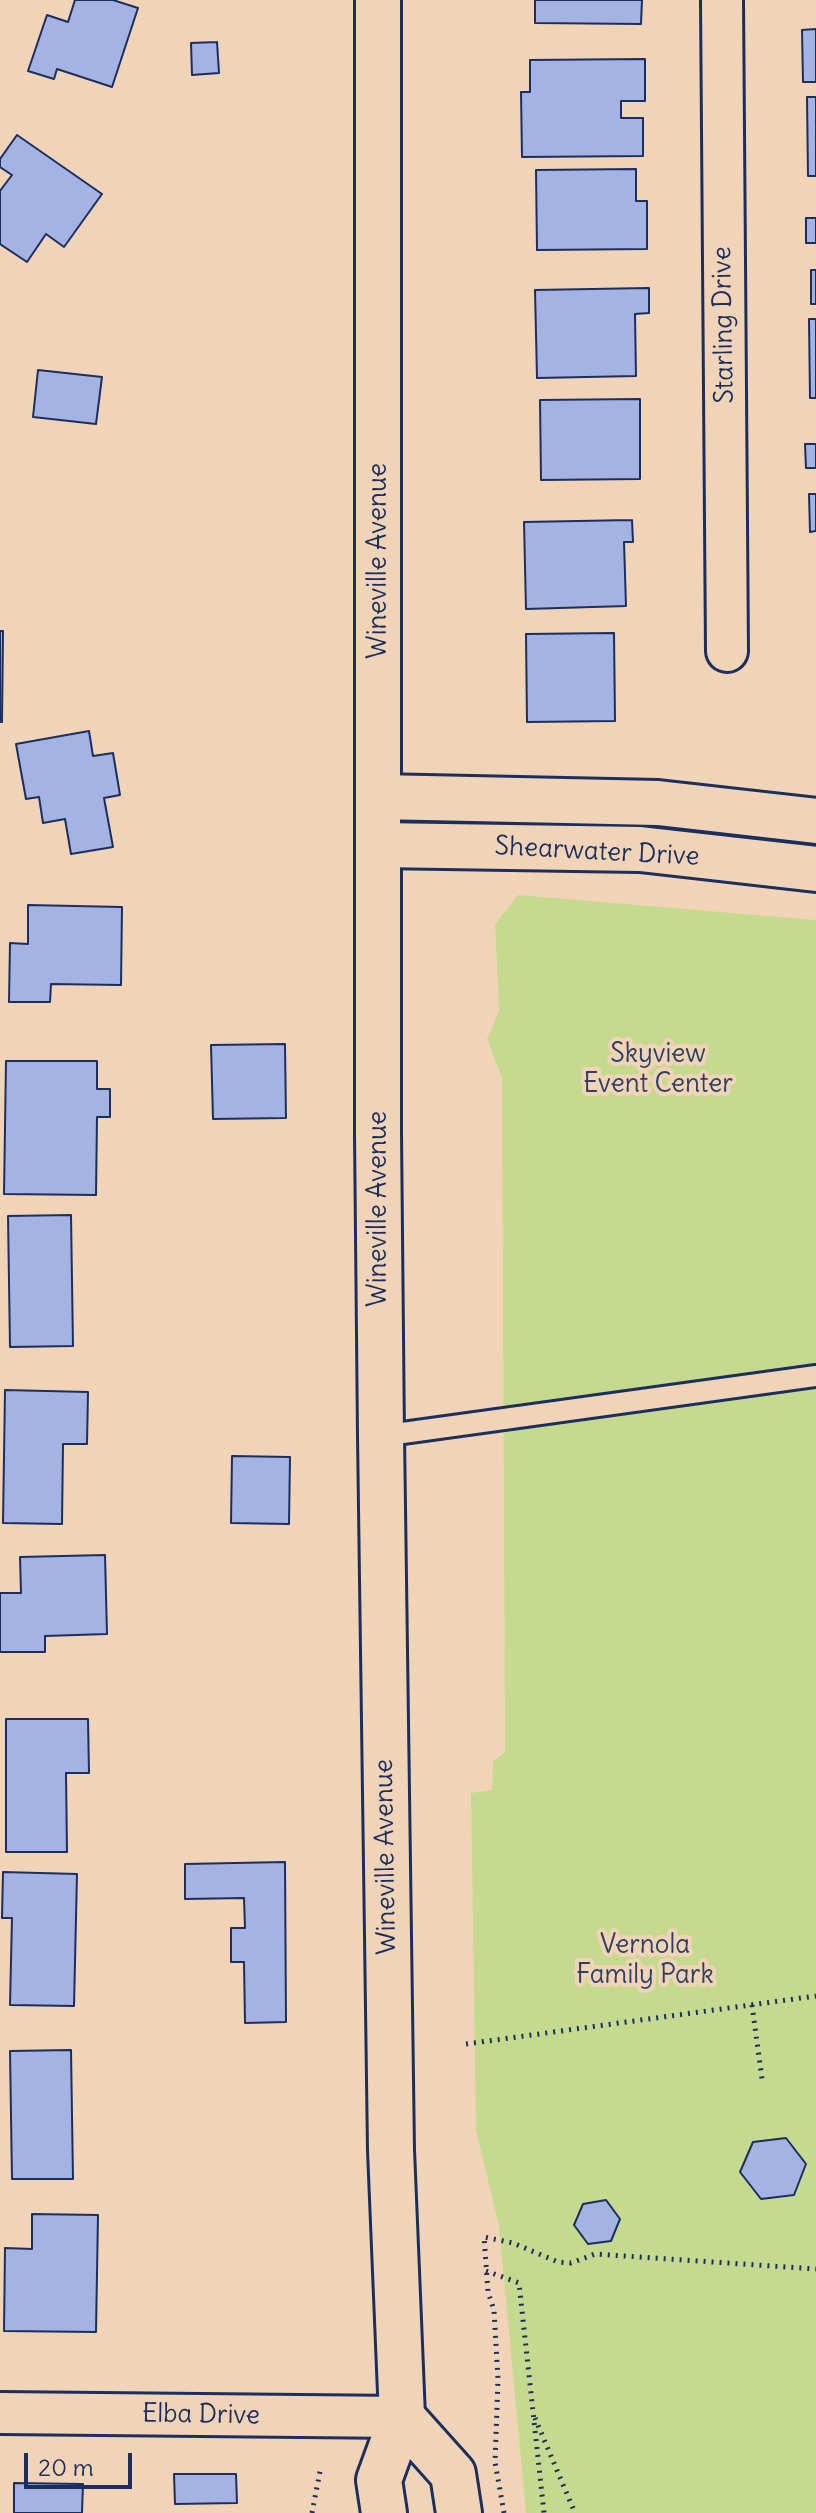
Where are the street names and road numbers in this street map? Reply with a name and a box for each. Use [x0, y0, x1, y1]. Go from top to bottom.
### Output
street label: Starling Drive [707, 246, 741, 404]
street label: Wineville Avenue [363, 463, 395, 659]
street label: Shearwater Drive [494, 831, 700, 873]
street label: Wineville Avenue [363, 1111, 395, 1307]
street label: Wineville Avenue [369, 1759, 403, 1955]
street label: Elba Drive [142, 2398, 260, 2432]

